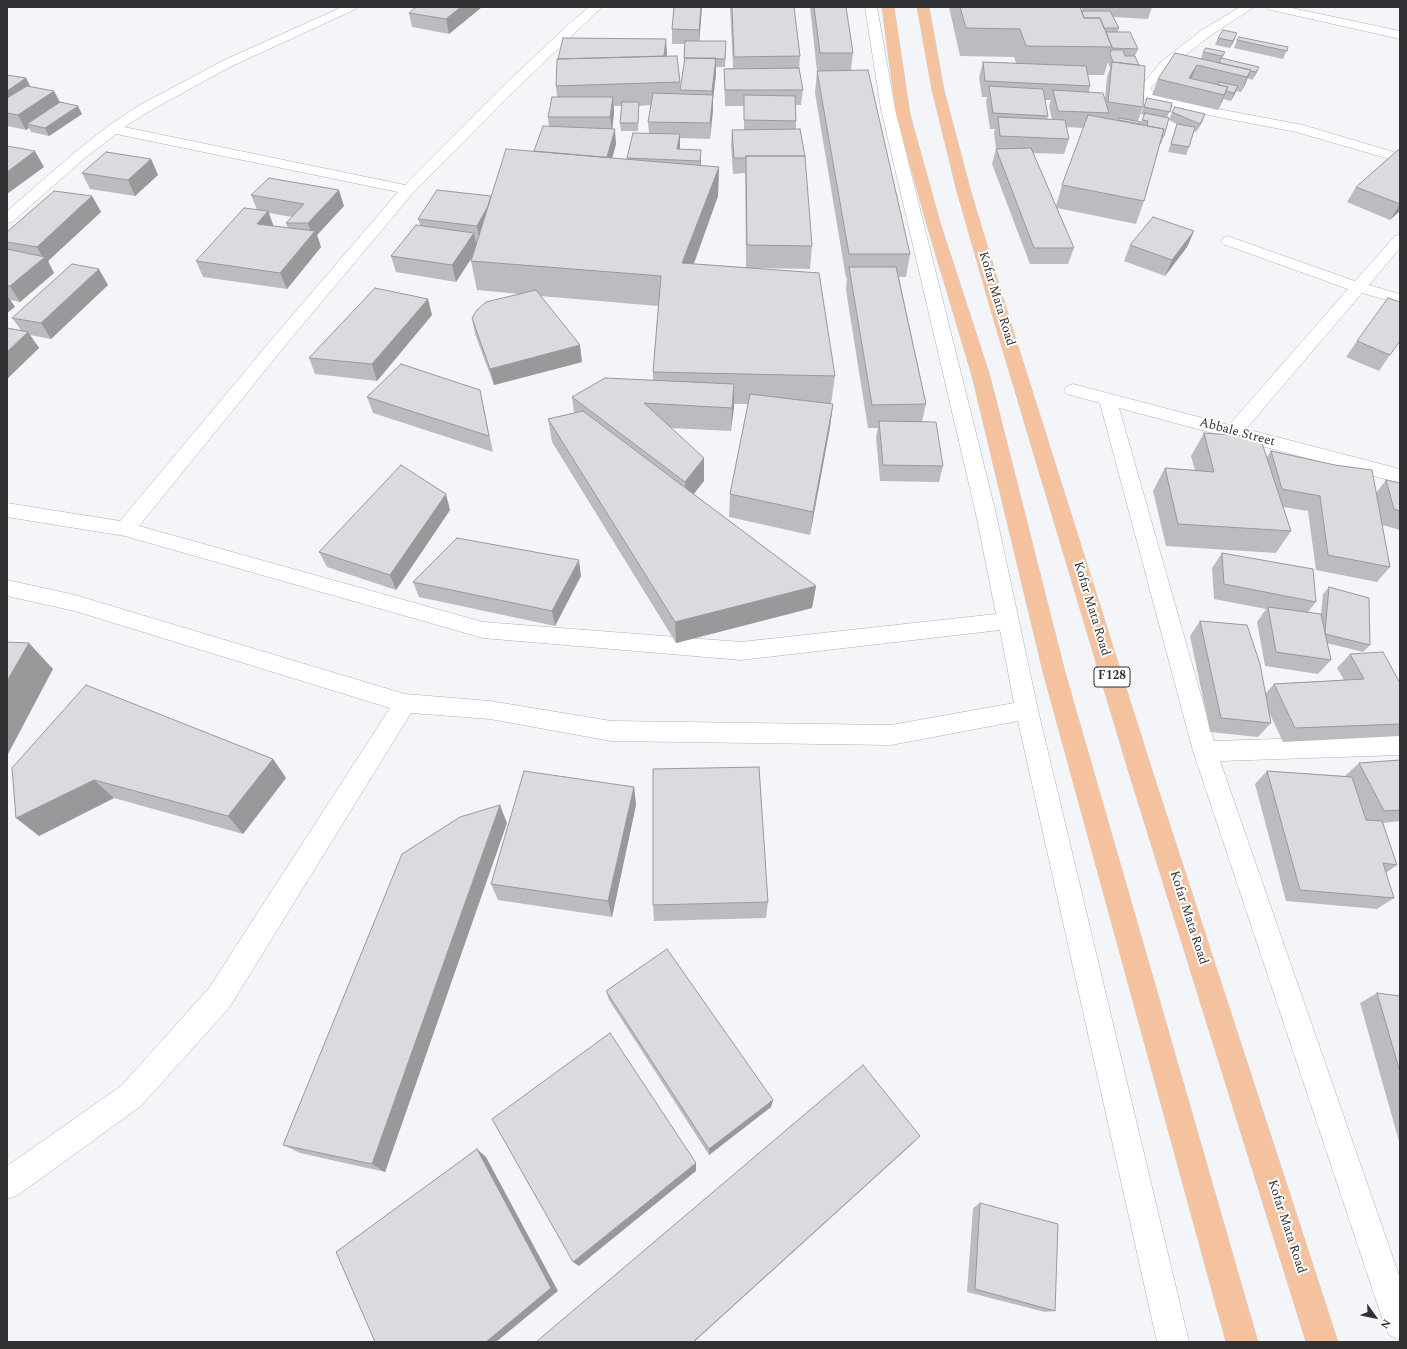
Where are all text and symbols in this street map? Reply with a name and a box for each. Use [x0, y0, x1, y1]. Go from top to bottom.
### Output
street label: Kofar Mata Road [974, 250, 1018, 348]
street label: Abbale Street [1197, 415, 1277, 451]
street label: Kofar Mata Road [1069, 560, 1113, 658]
road number: F128 [1094, 667, 1130, 687]
street label: Kofar Mata Road [1165, 869, 1211, 967]
street label: Kofar Mata Road [1263, 1178, 1309, 1276]
north arrow [1355, 1297, 1395, 1337]
text: N [1376, 1315, 1395, 1332]

